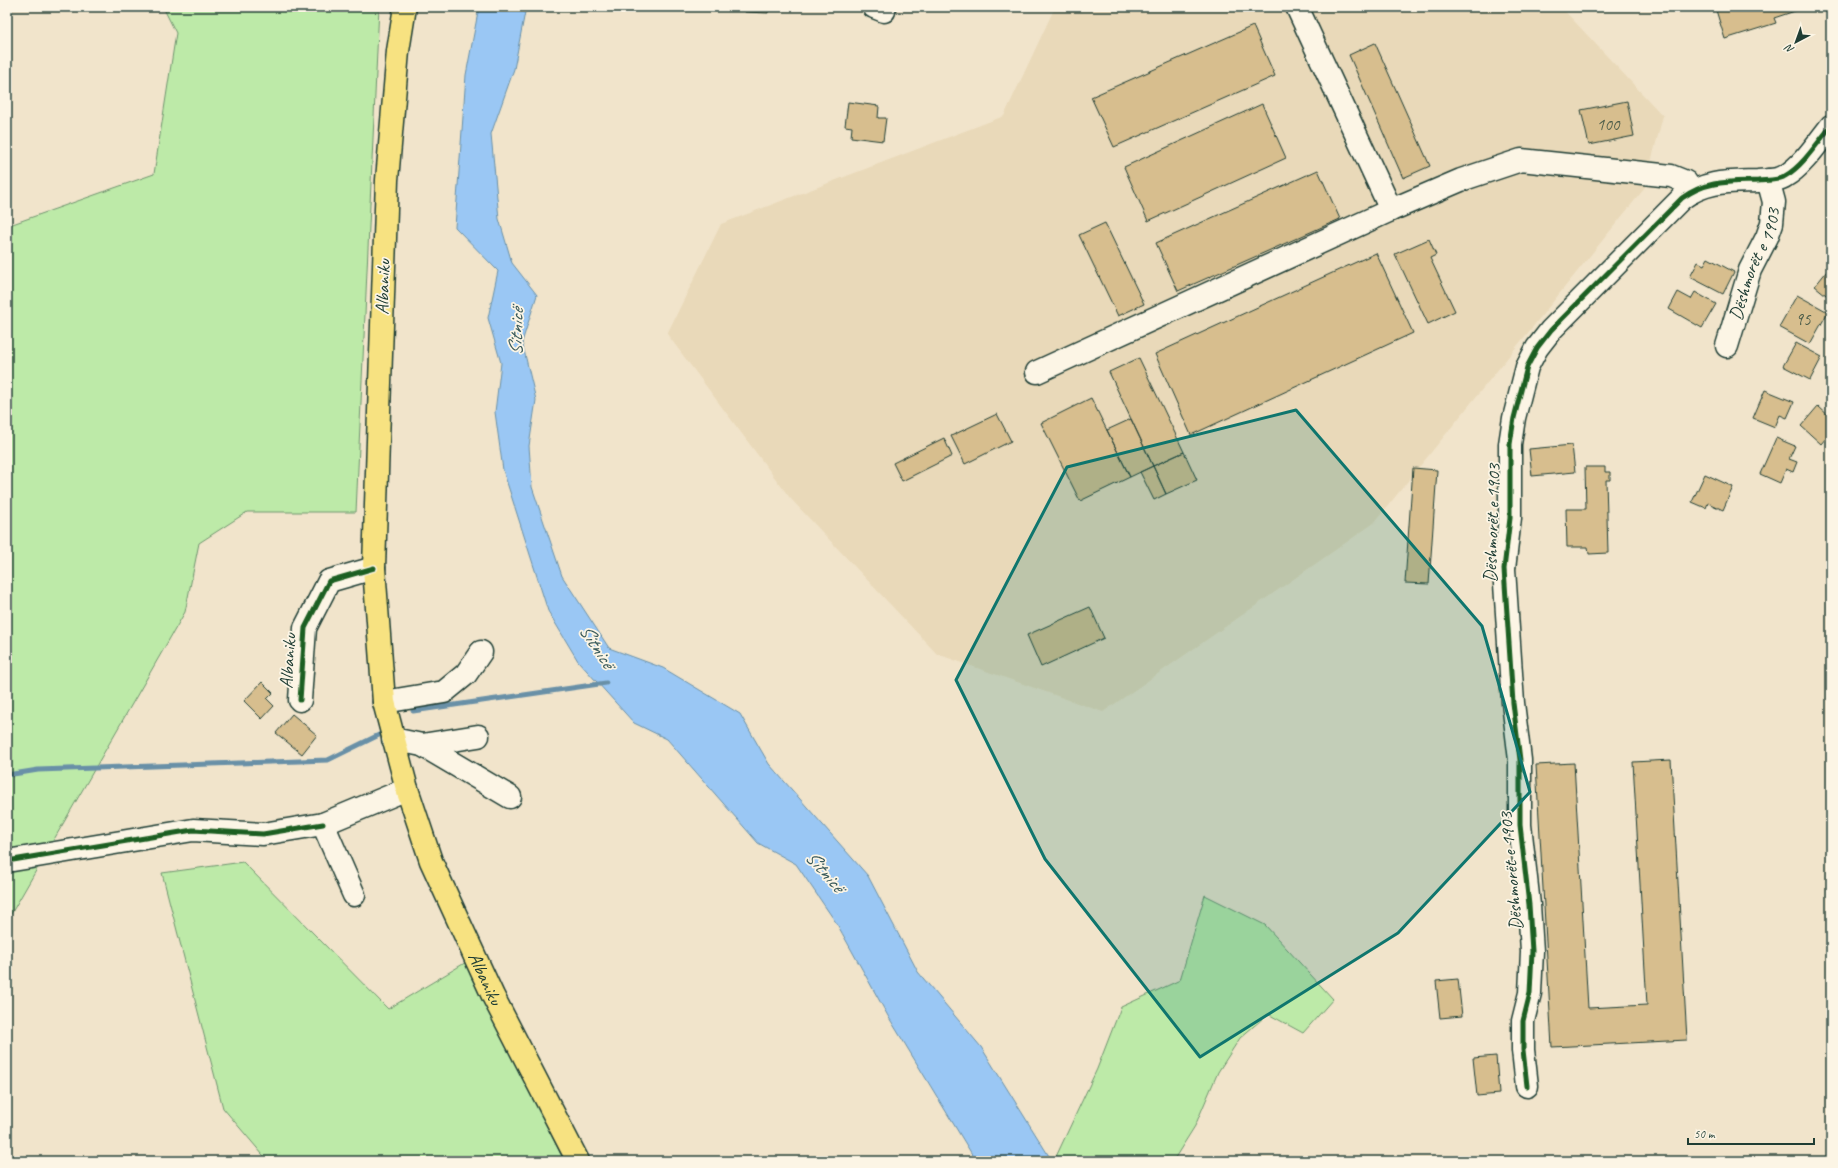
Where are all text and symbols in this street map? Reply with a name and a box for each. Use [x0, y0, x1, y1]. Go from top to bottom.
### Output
north arrow [1776, 22, 1816, 62]
text: N [1781, 41, 1797, 57]
house number: 100 [1597, 114, 1621, 135]
street label: Dëshmorët e 1903 [1724, 206, 1785, 323]
street label: Albaniku [370, 258, 396, 315]
water label: Sitnicë [503, 302, 530, 356]
house number: 95 [1795, 309, 1812, 330]
street label: Dëshmorët e 1903 [1478, 462, 1506, 583]
water label: Sitnicë [574, 619, 623, 677]
street label: Albaniku [274, 632, 302, 689]
street label: Dëshmorët e 1903 [1494, 809, 1528, 931]
water label: Sitnicë [800, 845, 854, 901]
street label: Albaniku [463, 948, 508, 1010]
scale bar [1688, 1120, 1814, 1146]
text: 50 m [1694, 1126, 1716, 1142]

